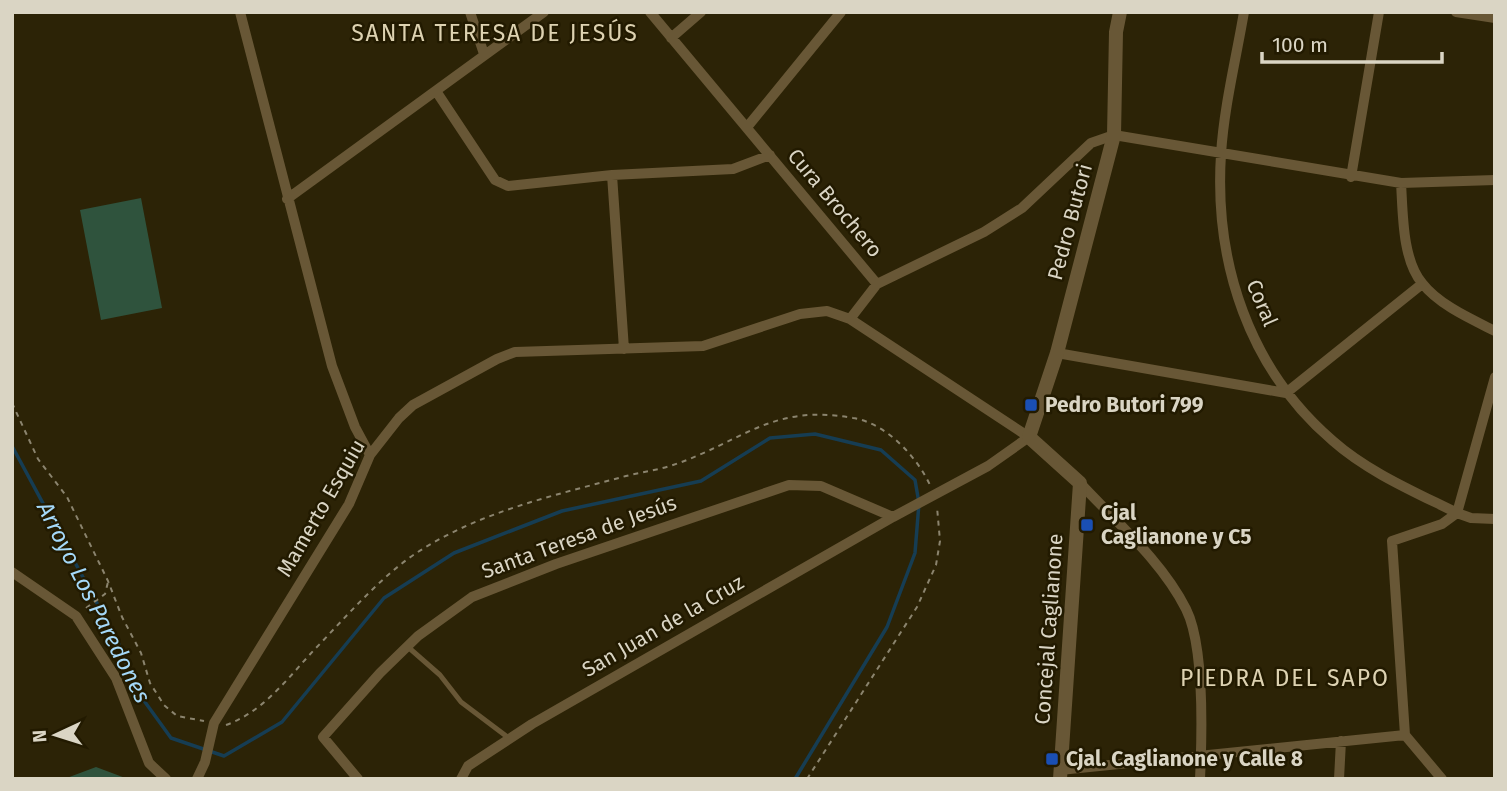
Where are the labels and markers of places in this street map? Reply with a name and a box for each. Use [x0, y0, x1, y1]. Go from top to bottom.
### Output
place label: Pedro Butori 799 [1045, 392, 1204, 418]
marker: Pedro Butori 799 [1023, 397, 1039, 413]
place label: Cjal Caglianone y C5 [1101, 500, 1251, 550]
marker: Cjal Caglianone y C5 [1079, 517, 1095, 533]
place label: Cjal. Caglianone y Calle 8 [1066, 746, 1303, 772]
marker: Cjal. Caglianone y Calle 8 [1044, 751, 1060, 767]

